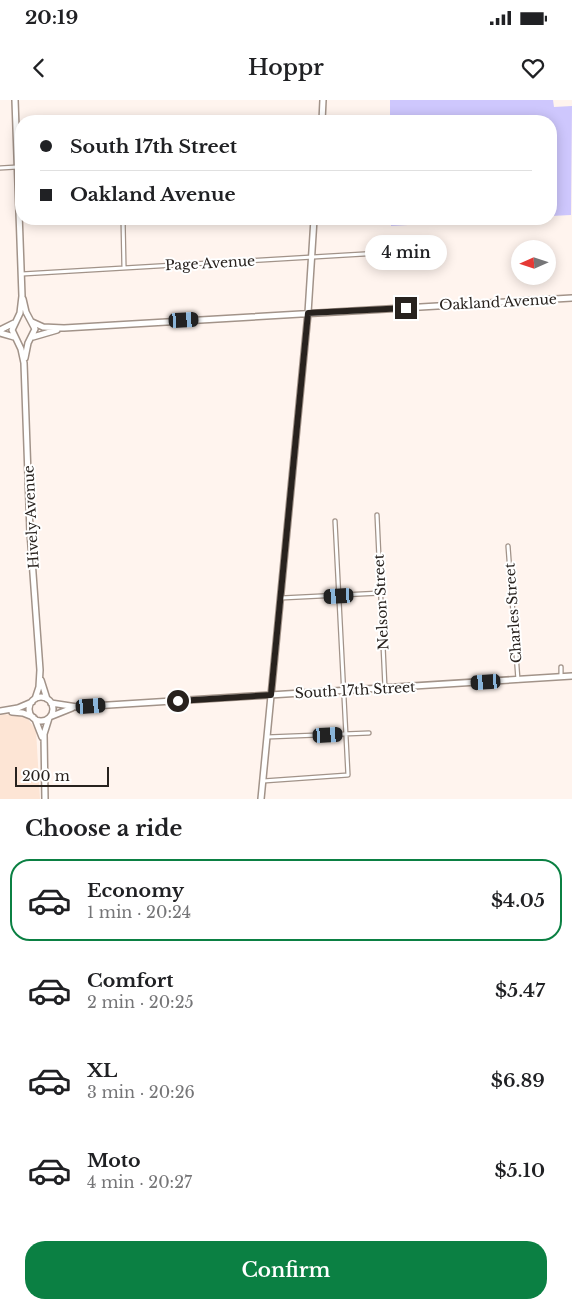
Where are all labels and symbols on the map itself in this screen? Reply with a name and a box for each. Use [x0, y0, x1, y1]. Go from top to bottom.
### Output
callout: 4 min [365, 236, 447, 270]
north arrow [511, 240, 556, 285]
street label: Page Avenue [164, 252, 256, 274]
street label: Oakland Avenue [439, 290, 557, 314]
route end [395, 297, 417, 319]
car [168, 312, 199, 328]
street label: Hively Avenue [19, 465, 43, 569]
street label: Nelson Street [369, 553, 393, 650]
street label: Charles Street [500, 562, 525, 664]
car [323, 588, 354, 604]
car [470, 673, 501, 691]
street label: South 17th Street [294, 678, 417, 702]
route start [167, 690, 189, 712]
car [75, 697, 106, 715]
car [312, 727, 343, 743]
scale bar [15, 764, 109, 787]

